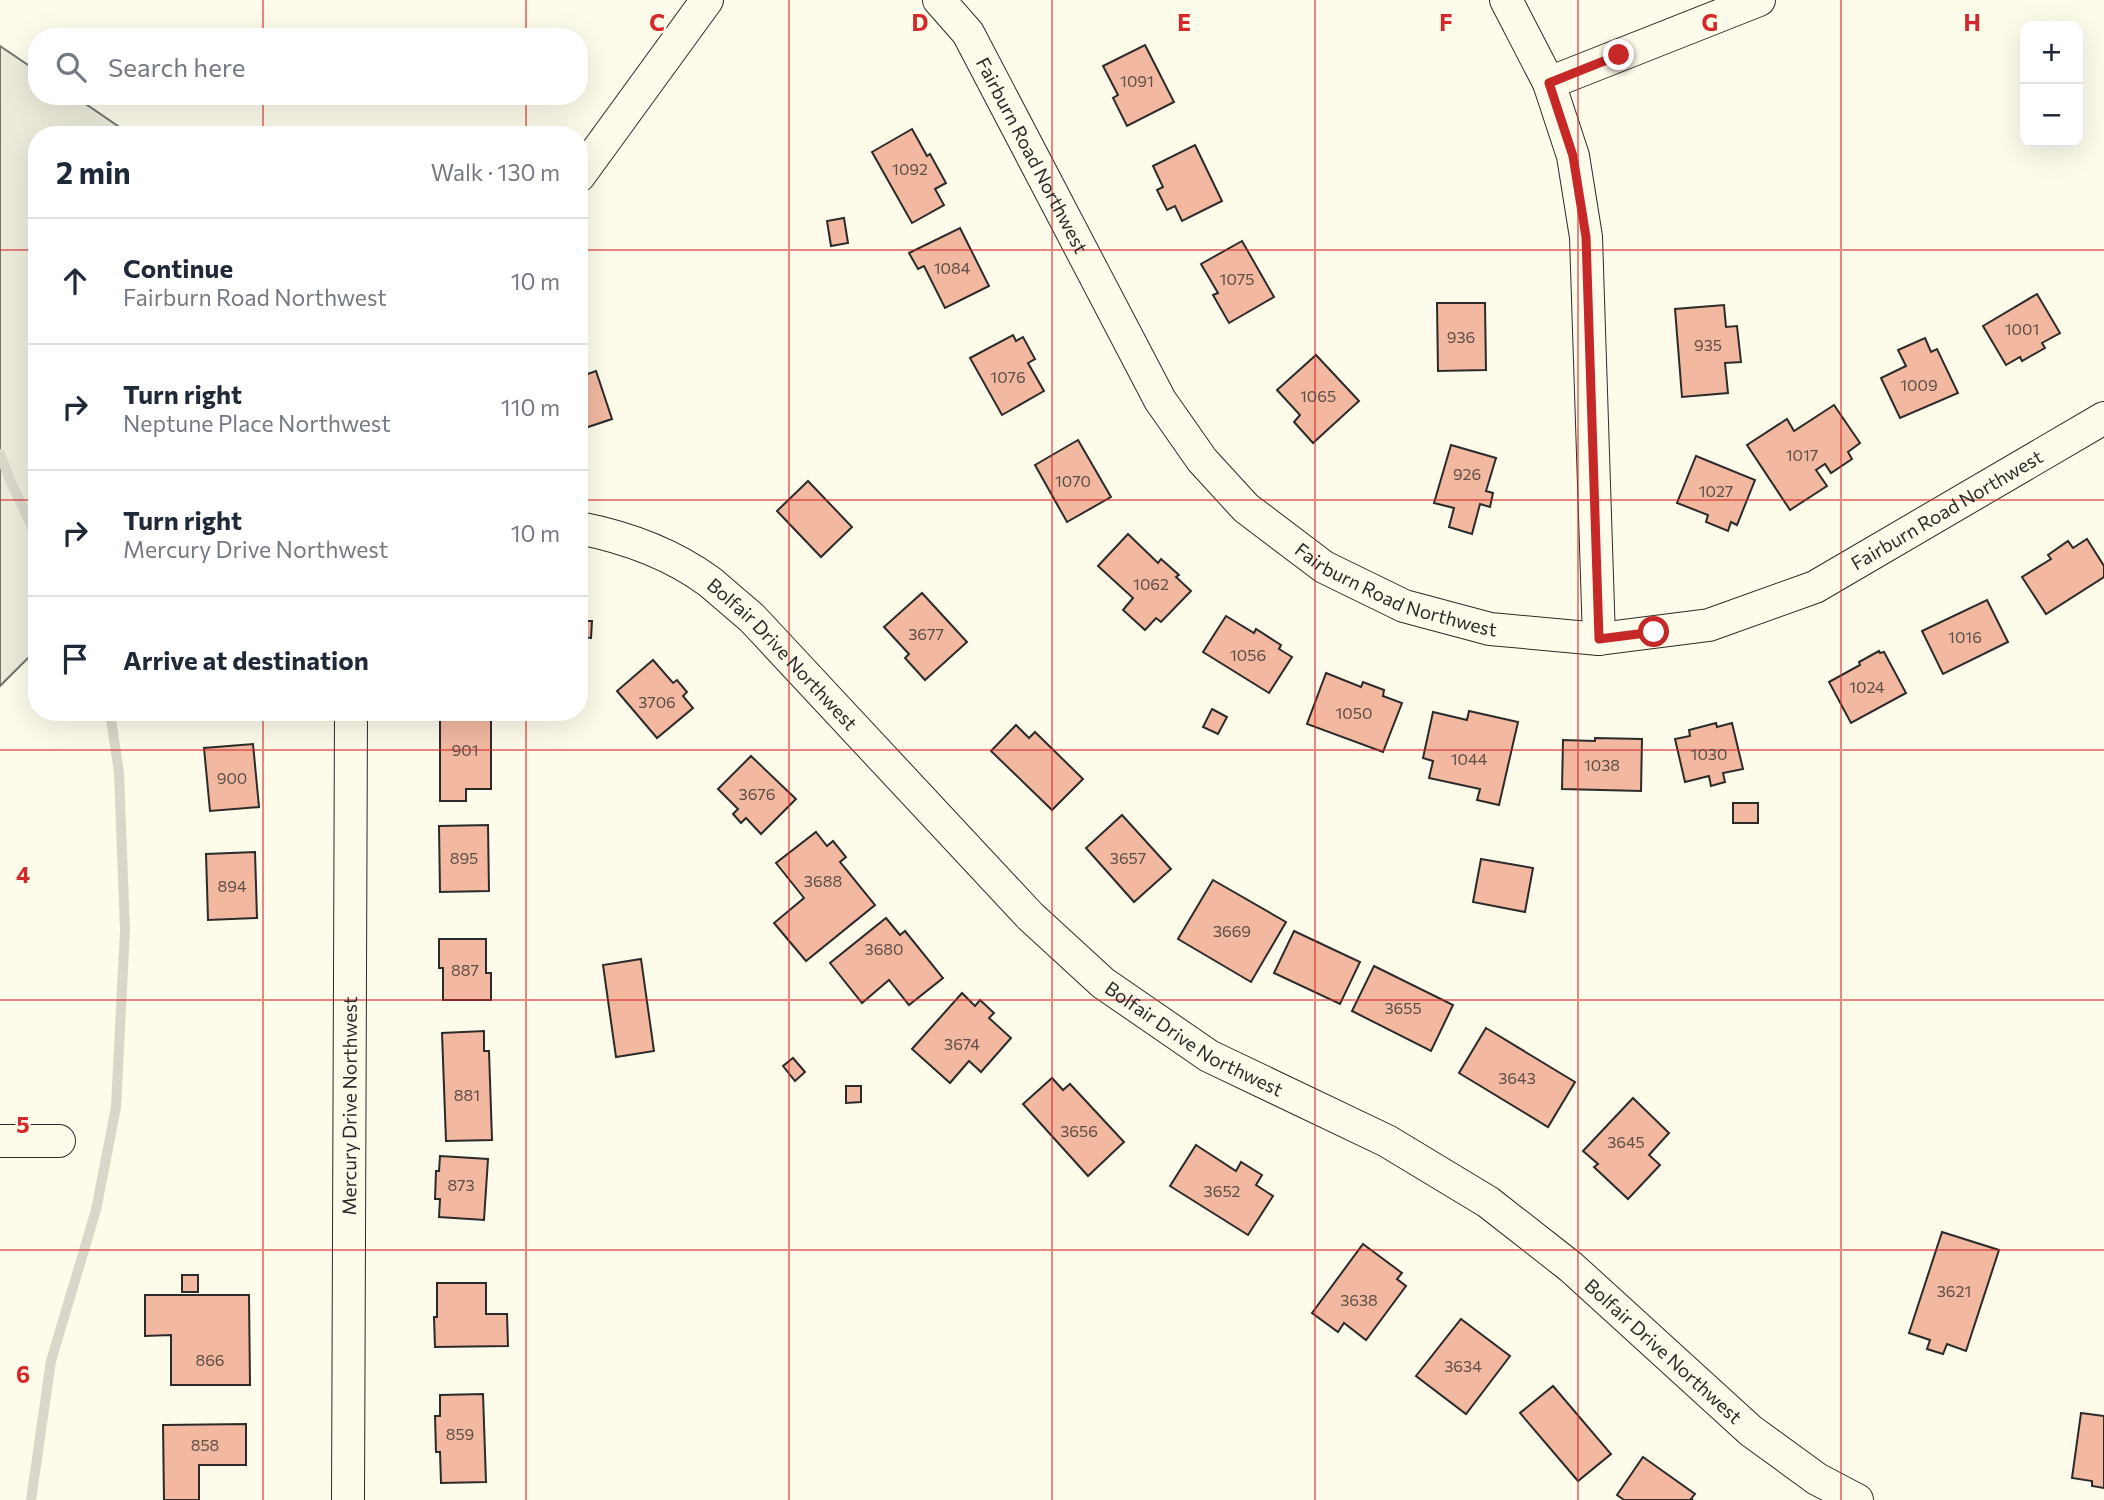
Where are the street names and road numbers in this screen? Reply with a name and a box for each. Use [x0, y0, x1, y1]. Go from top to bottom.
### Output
street label: Fairburn Road Northwest [972, 53, 1093, 257]
street label: Fairburn Road Northwest [1847, 444, 2047, 574]
street label: Fairburn Road Northwest [1291, 537, 1498, 641]
street label: Bolfair Drive Northwest [703, 573, 863, 735]
street label: Bolfair Drive Northwest [1101, 976, 1287, 1101]
street label: Mercury Drive Northwest [337, 996, 361, 1216]
street label: Bolfair Drive Northwest [1580, 1273, 1747, 1428]

